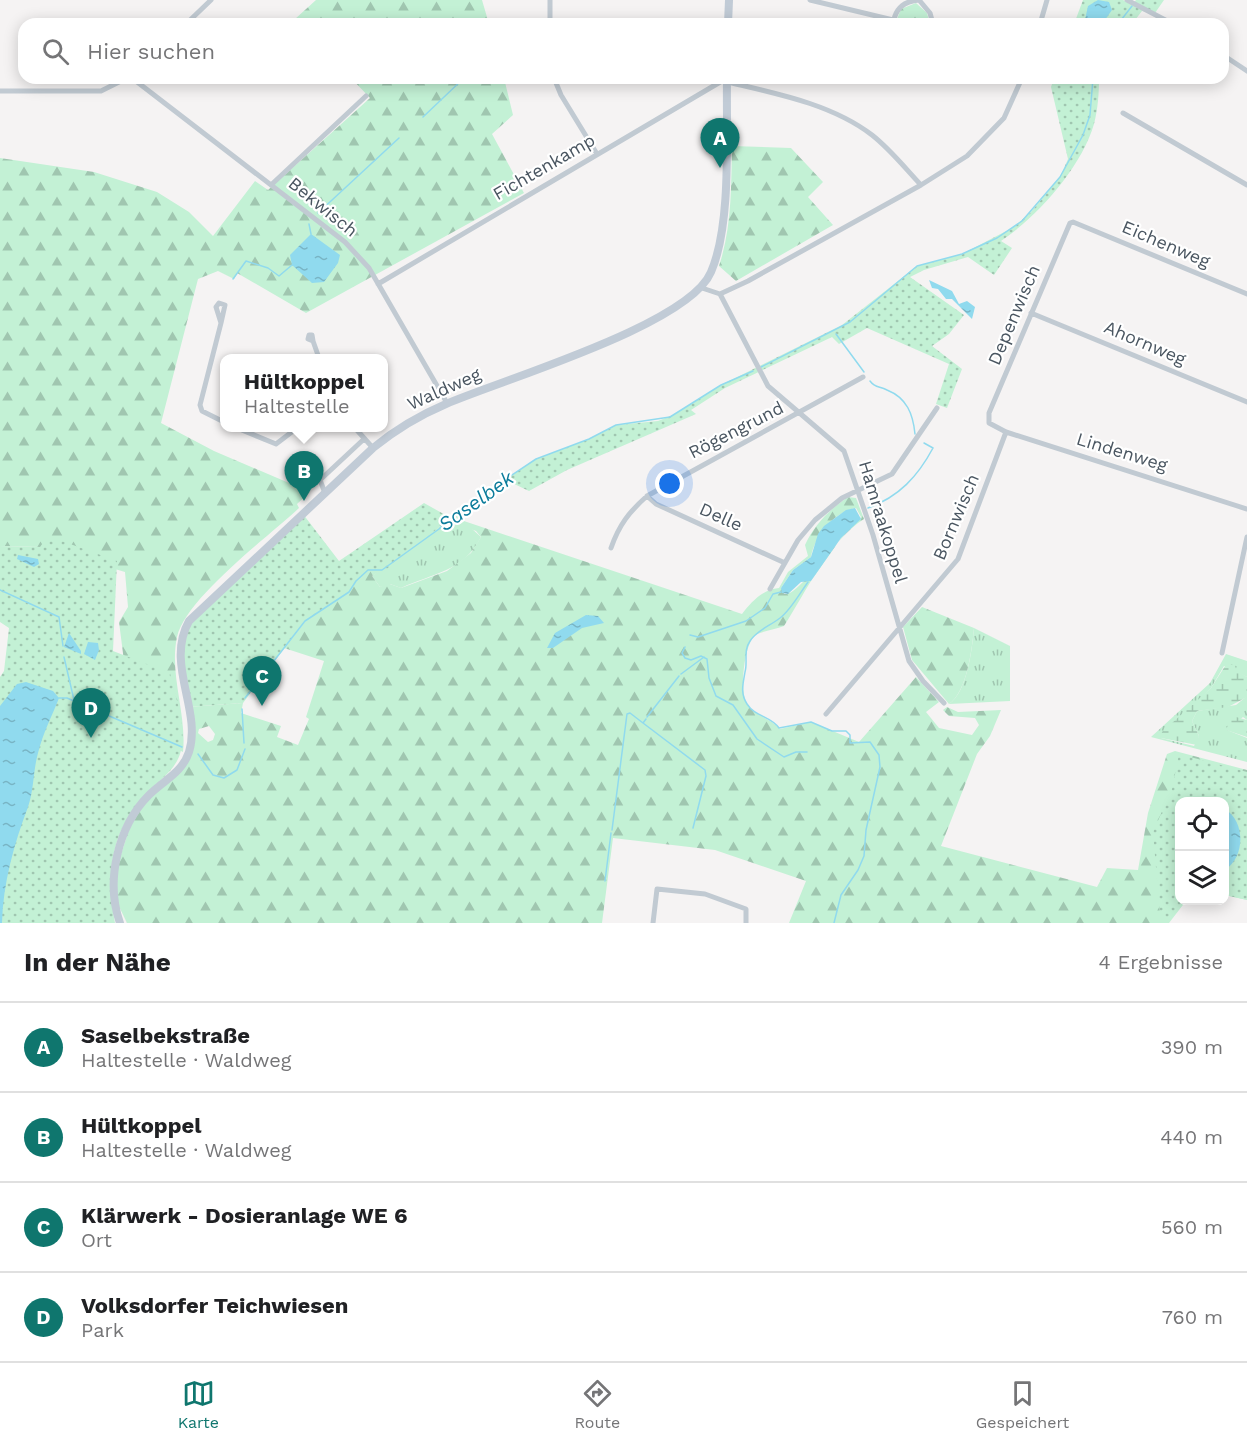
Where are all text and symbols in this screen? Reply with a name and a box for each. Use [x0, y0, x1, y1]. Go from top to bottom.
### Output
search box [18, 18, 1229, 84]
icon: search [39, 35, 72, 68]
text: Hier suchen [87, 39, 215, 64]
pin: A [700, 118, 740, 168]
street label: Fichtenkamp [489, 129, 599, 204]
street label: Bekwisch [284, 172, 362, 241]
street label: Eichenweg [1119, 216, 1214, 272]
street label: Depenwisch [983, 262, 1044, 368]
street label: Ahornweg [1101, 316, 1190, 369]
popup [220, 354, 388, 432]
street label: Waldweg [404, 363, 484, 414]
text: Hültkoppel [244, 369, 364, 394]
text: Haltestelle [244, 394, 350, 418]
street label: Rögengrund [685, 397, 787, 463]
street label: Lindenweg [1074, 428, 1171, 475]
pin: B [284, 452, 324, 501]
street label: Hamraakoppel [855, 458, 912, 586]
water label: Saselbek [434, 465, 519, 536]
your location [655, 469, 684, 498]
street label: Bornwisch [928, 471, 983, 563]
street label: Delle [696, 498, 746, 535]
pin: C [242, 656, 282, 706]
pin: D [72, 688, 110, 738]
map controls [1175, 797, 1229, 905]
button: locate [1175, 797, 1229, 851]
button: layers [1175, 851, 1229, 905]
text: In der Nähe [24, 947, 171, 977]
text: 4 Ergebnisse [1099, 950, 1223, 974]
text: Saselbekstraße [81, 1023, 250, 1048]
text: A [37, 1035, 50, 1059]
text: 390 m [1161, 1035, 1223, 1059]
text: Haltestelle · Waldweg [81, 1048, 291, 1072]
text: Hültkoppel [81, 1113, 201, 1138]
text: B [37, 1125, 50, 1149]
text: 440 m [1160, 1125, 1223, 1149]
text: Haltestelle · Waldweg [81, 1138, 291, 1162]
text: Klärwerk - Dosieranlage WE 6 [81, 1203, 407, 1228]
text: C [37, 1215, 50, 1239]
text: 560 m [1161, 1215, 1223, 1239]
text: Ort [81, 1228, 112, 1252]
text: Volksdorfer Teichwiesen [81, 1293, 348, 1318]
text: D [36, 1305, 51, 1329]
text: 760 m [1162, 1305, 1223, 1329]
text: Park [81, 1318, 124, 1342]
tab: Karte [178, 1377, 219, 1432]
tab: Route [574, 1377, 620, 1432]
tab: Gespeichert [976, 1377, 1069, 1432]

